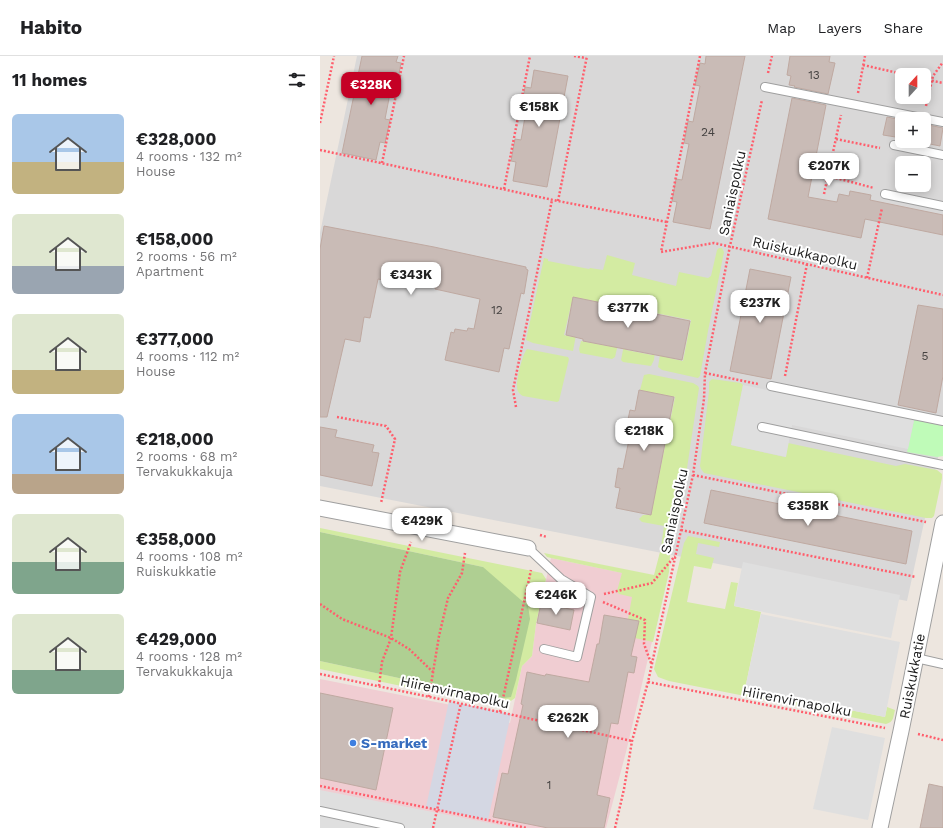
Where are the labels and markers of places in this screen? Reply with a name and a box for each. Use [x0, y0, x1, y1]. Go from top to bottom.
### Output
pin: €328K [343, 72, 399, 106]
pin: €158K [511, 94, 567, 128]
pin: €207K [801, 153, 857, 187]
pin: €343K [383, 262, 439, 296]
pin: €237K [732, 290, 788, 324]
pin: €377K [600, 295, 656, 329]
pin: €218K [616, 418, 672, 452]
pin: €358K [780, 493, 836, 527]
pin: €429K [394, 508, 450, 542]
pin: €246K [528, 582, 584, 616]
pin: €262K [540, 705, 596, 739]
place label: S-market [361, 735, 427, 751]
marker: S-market [348, 738, 358, 748]

